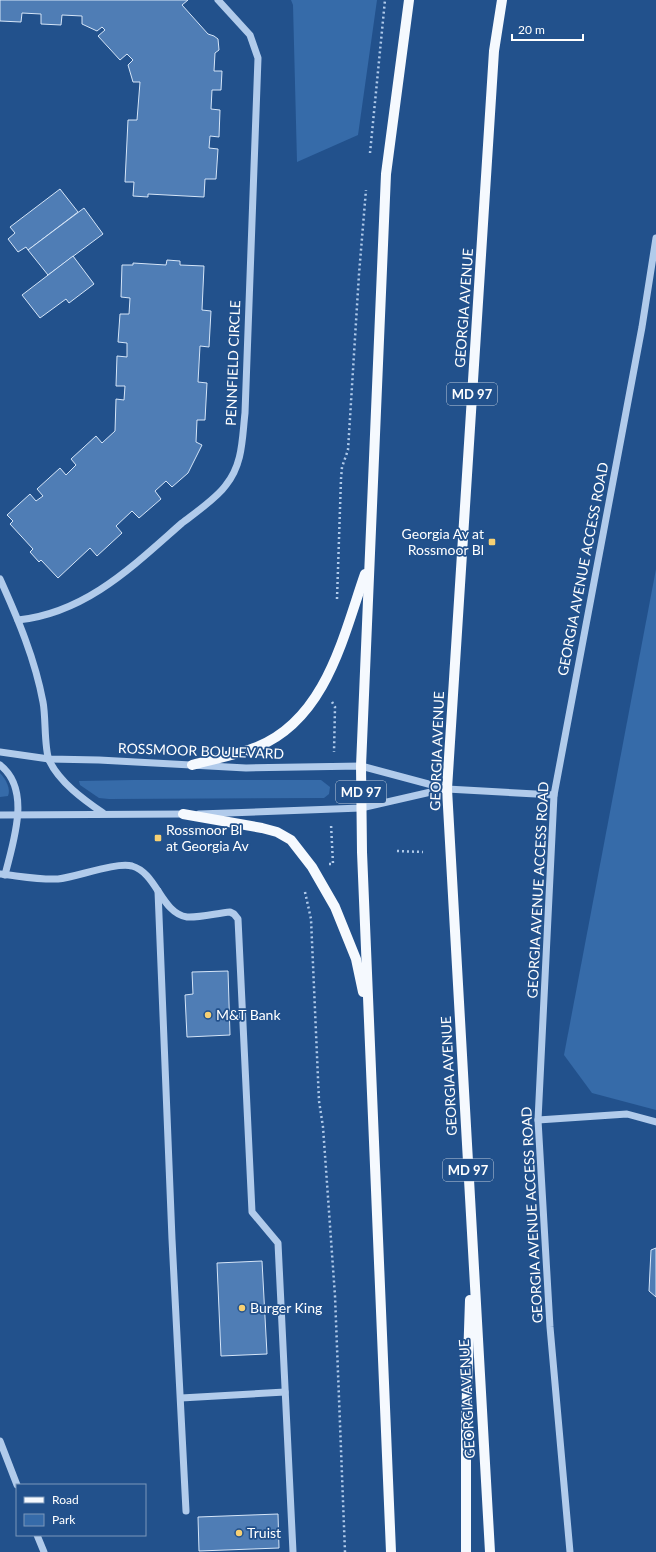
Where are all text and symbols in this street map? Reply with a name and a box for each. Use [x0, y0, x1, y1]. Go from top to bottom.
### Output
scale bar [512, 16, 583, 42]
text: 20 m [518, 22, 545, 37]
street label: GEORGIA AVENUE [451, 248, 476, 368]
street label: PENNFIELD CIRCLE [222, 300, 243, 426]
road number: MD 97 [447, 383, 497, 405]
street label: GEORGIA AVENUE ACCESS ROAD [553, 461, 612, 677]
place label: Georgia Av at Rossmoor Bl [402, 525, 484, 558]
marker: Georgia Av at Rossmoor Bl [487, 537, 497, 547]
street label: GEORGIA AVENUE [426, 691, 447, 811]
street label: ROSSMOOR BOULEVARD [118, 739, 284, 762]
road number: MD 97 [336, 781, 386, 803]
street label: GEORGIA AVENUE ACCESS ROAD [523, 781, 552, 999]
place label: Rossmoor Bl at Georgia Av [166, 821, 250, 854]
marker: Rossmoor Bl at Georgia Av [153, 833, 163, 843]
place label: M&T Bank [216, 1006, 281, 1023]
marker: M&T Bank [203, 1010, 213, 1020]
street label: GEORGIA AVENUE [437, 1016, 460, 1136]
street label: GEORGIA AVENUE ACCESS ROAD [517, 1106, 546, 1324]
road number: MD 97 [443, 1159, 493, 1181]
place label: Burger King [250, 1299, 322, 1316]
marker: Burger King [237, 1303, 247, 1313]
street label: GEORGIA AVENUE [455, 1339, 478, 1459]
legend [16, 1484, 146, 1536]
text: Road [52, 1492, 79, 1507]
text: Park [52, 1512, 76, 1527]
place label: Truist [247, 1524, 281, 1541]
marker: Truist [234, 1528, 244, 1538]

